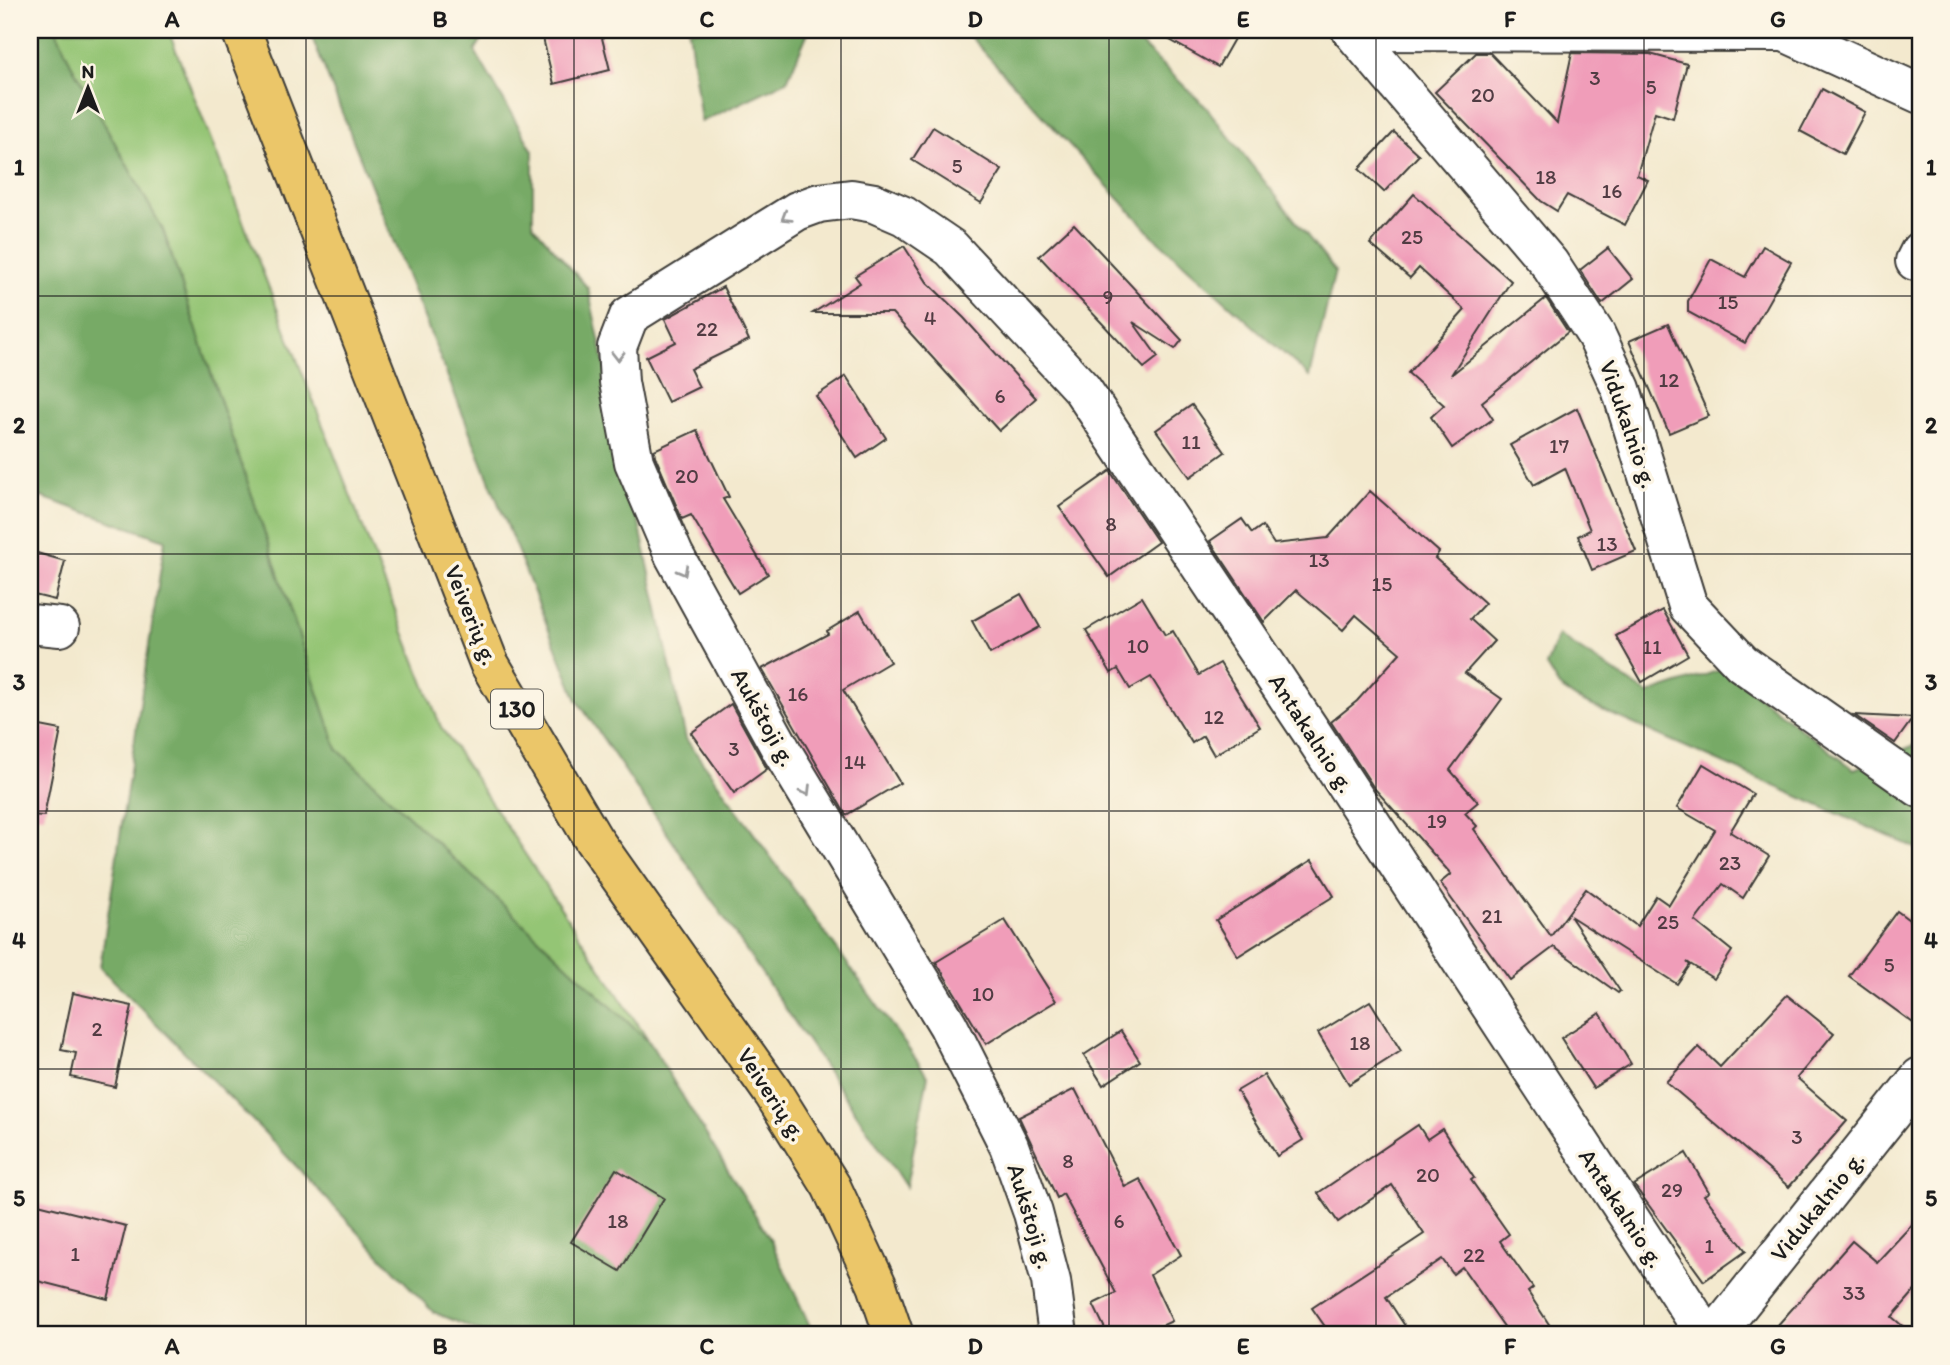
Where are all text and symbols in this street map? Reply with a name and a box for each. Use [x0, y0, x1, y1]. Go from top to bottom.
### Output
text: A [164, 5, 180, 33]
text: B [433, 5, 448, 33]
text: C [700, 5, 715, 33]
text: D [967, 5, 983, 33]
text: E [1237, 5, 1250, 33]
text: F [1504, 5, 1517, 33]
text: G [1770, 5, 1786, 33]
north arrow [52, 52, 122, 122]
text: N [82, 60, 94, 83]
house number: 3 [1589, 65, 1601, 90]
house number: 5 [1645, 74, 1657, 99]
house number: 20 [1471, 82, 1495, 107]
text: 1 [14, 153, 25, 181]
house number: 5 [951, 153, 963, 178]
text: 1 [1926, 153, 1937, 181]
house number: 18 [1535, 164, 1557, 189]
house number: 16 [1602, 178, 1622, 203]
one-way arrow [781, 209, 794, 222]
house number: 25 [1401, 224, 1423, 249]
house number: 9 [1103, 284, 1113, 309]
house number: 15 [1718, 289, 1738, 314]
house number: 4 [924, 305, 937, 330]
house number: 22 [696, 316, 718, 341]
one-way arrow [610, 351, 626, 362]
street label: Vidukalnio g. [1594, 356, 1664, 492]
house number: 12 [1659, 367, 1679, 392]
house number: 6 [994, 383, 1006, 408]
text: 2 [13, 411, 26, 439]
text: 2 [1925, 411, 1938, 439]
house number: 11 [1181, 429, 1201, 454]
house number: 17 [1549, 433, 1569, 458]
house number: 20 [675, 463, 699, 488]
house number: 8 [1105, 511, 1117, 536]
house number: 13 [1596, 531, 1618, 556]
house number: 13 [1308, 547, 1330, 572]
street label: Veiverių g. [439, 561, 505, 669]
one-way arrow [675, 564, 689, 577]
house number: 15 [1372, 571, 1392, 596]
house number: 10 [1127, 633, 1149, 658]
house number: 11 [1642, 634, 1662, 659]
street label: Aukštoji g. [725, 663, 803, 771]
text: 3 [13, 668, 26, 696]
street label: Antakalnio g. [1263, 668, 1361, 798]
text: 3 [1925, 668, 1938, 696]
house number: 16 [788, 681, 808, 706]
road number: 130 [491, 690, 543, 729]
house number: 12 [1204, 704, 1224, 729]
house number: 3 [728, 736, 740, 761]
house number: 14 [844, 749, 867, 774]
one-way arrow [798, 784, 811, 797]
house number: 19 [1427, 808, 1447, 833]
house number: 23 [1719, 850, 1741, 875]
house number: 21 [1482, 903, 1503, 928]
house number: 25 [1657, 909, 1679, 934]
text: 4 [12, 926, 26, 954]
text: 4 [1924, 926, 1938, 954]
house number: 5 [1883, 952, 1895, 977]
house number: 10 [972, 981, 994, 1006]
house number: 2 [91, 1016, 103, 1041]
house number: 18 [1349, 1030, 1371, 1055]
street label: Veiverių g. [731, 1042, 813, 1146]
house number: 3 [1791, 1124, 1803, 1149]
street label: Antakalnio g. [1573, 1143, 1671, 1273]
street label: Vidukalnio g. [1764, 1145, 1870, 1267]
house number: 8 [1062, 1148, 1074, 1173]
street label: Aukštoji g. [1001, 1160, 1061, 1272]
house number: 20 [1416, 1162, 1440, 1187]
house number: 29 [1661, 1177, 1683, 1202]
text: 5 [13, 1184, 25, 1212]
text: 5 [1925, 1184, 1937, 1212]
house number: 18 [607, 1208, 629, 1233]
house number: 6 [1113, 1208, 1125, 1233]
house number: 1 [1704, 1233, 1714, 1258]
house number: 1 [70, 1241, 80, 1266]
house number: 22 [1463, 1242, 1485, 1267]
house number: 33 [1843, 1280, 1865, 1305]
text: A [164, 1332, 180, 1360]
text: B [433, 1332, 448, 1360]
text: C [700, 1332, 715, 1360]
text: D [967, 1332, 983, 1360]
text: E [1237, 1332, 1250, 1360]
text: F [1504, 1332, 1517, 1360]
text: G [1770, 1332, 1786, 1360]

